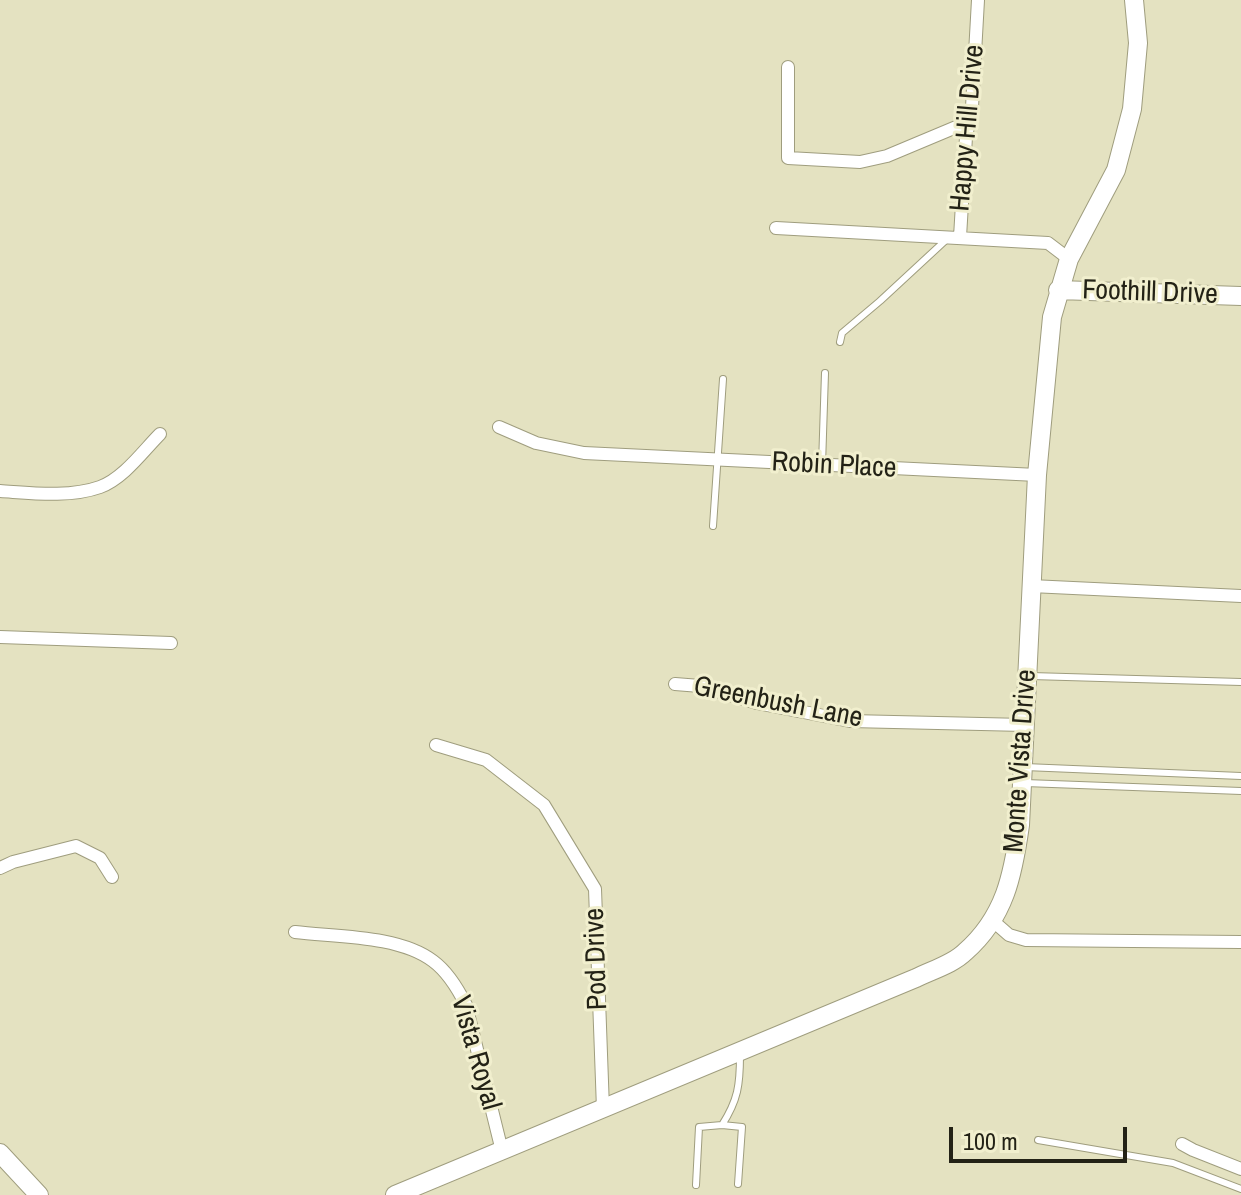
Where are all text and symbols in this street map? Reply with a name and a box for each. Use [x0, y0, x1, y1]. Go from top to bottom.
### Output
street label: Happy Hill Drive [944, 43, 992, 213]
street label: Foothill Drive [1082, 274, 1218, 312]
street label: Robin Place [771, 446, 897, 486]
street label: Monte Vista Drive [998, 668, 1044, 854]
street label: Greenbush Lane [691, 670, 865, 736]
street label: Pod Drive [578, 907, 616, 1011]
street label: Vista Royal [443, 992, 507, 1114]
scale bar [953, 1111, 1131, 1161]
text: 100 m [963, 1125, 1018, 1157]

